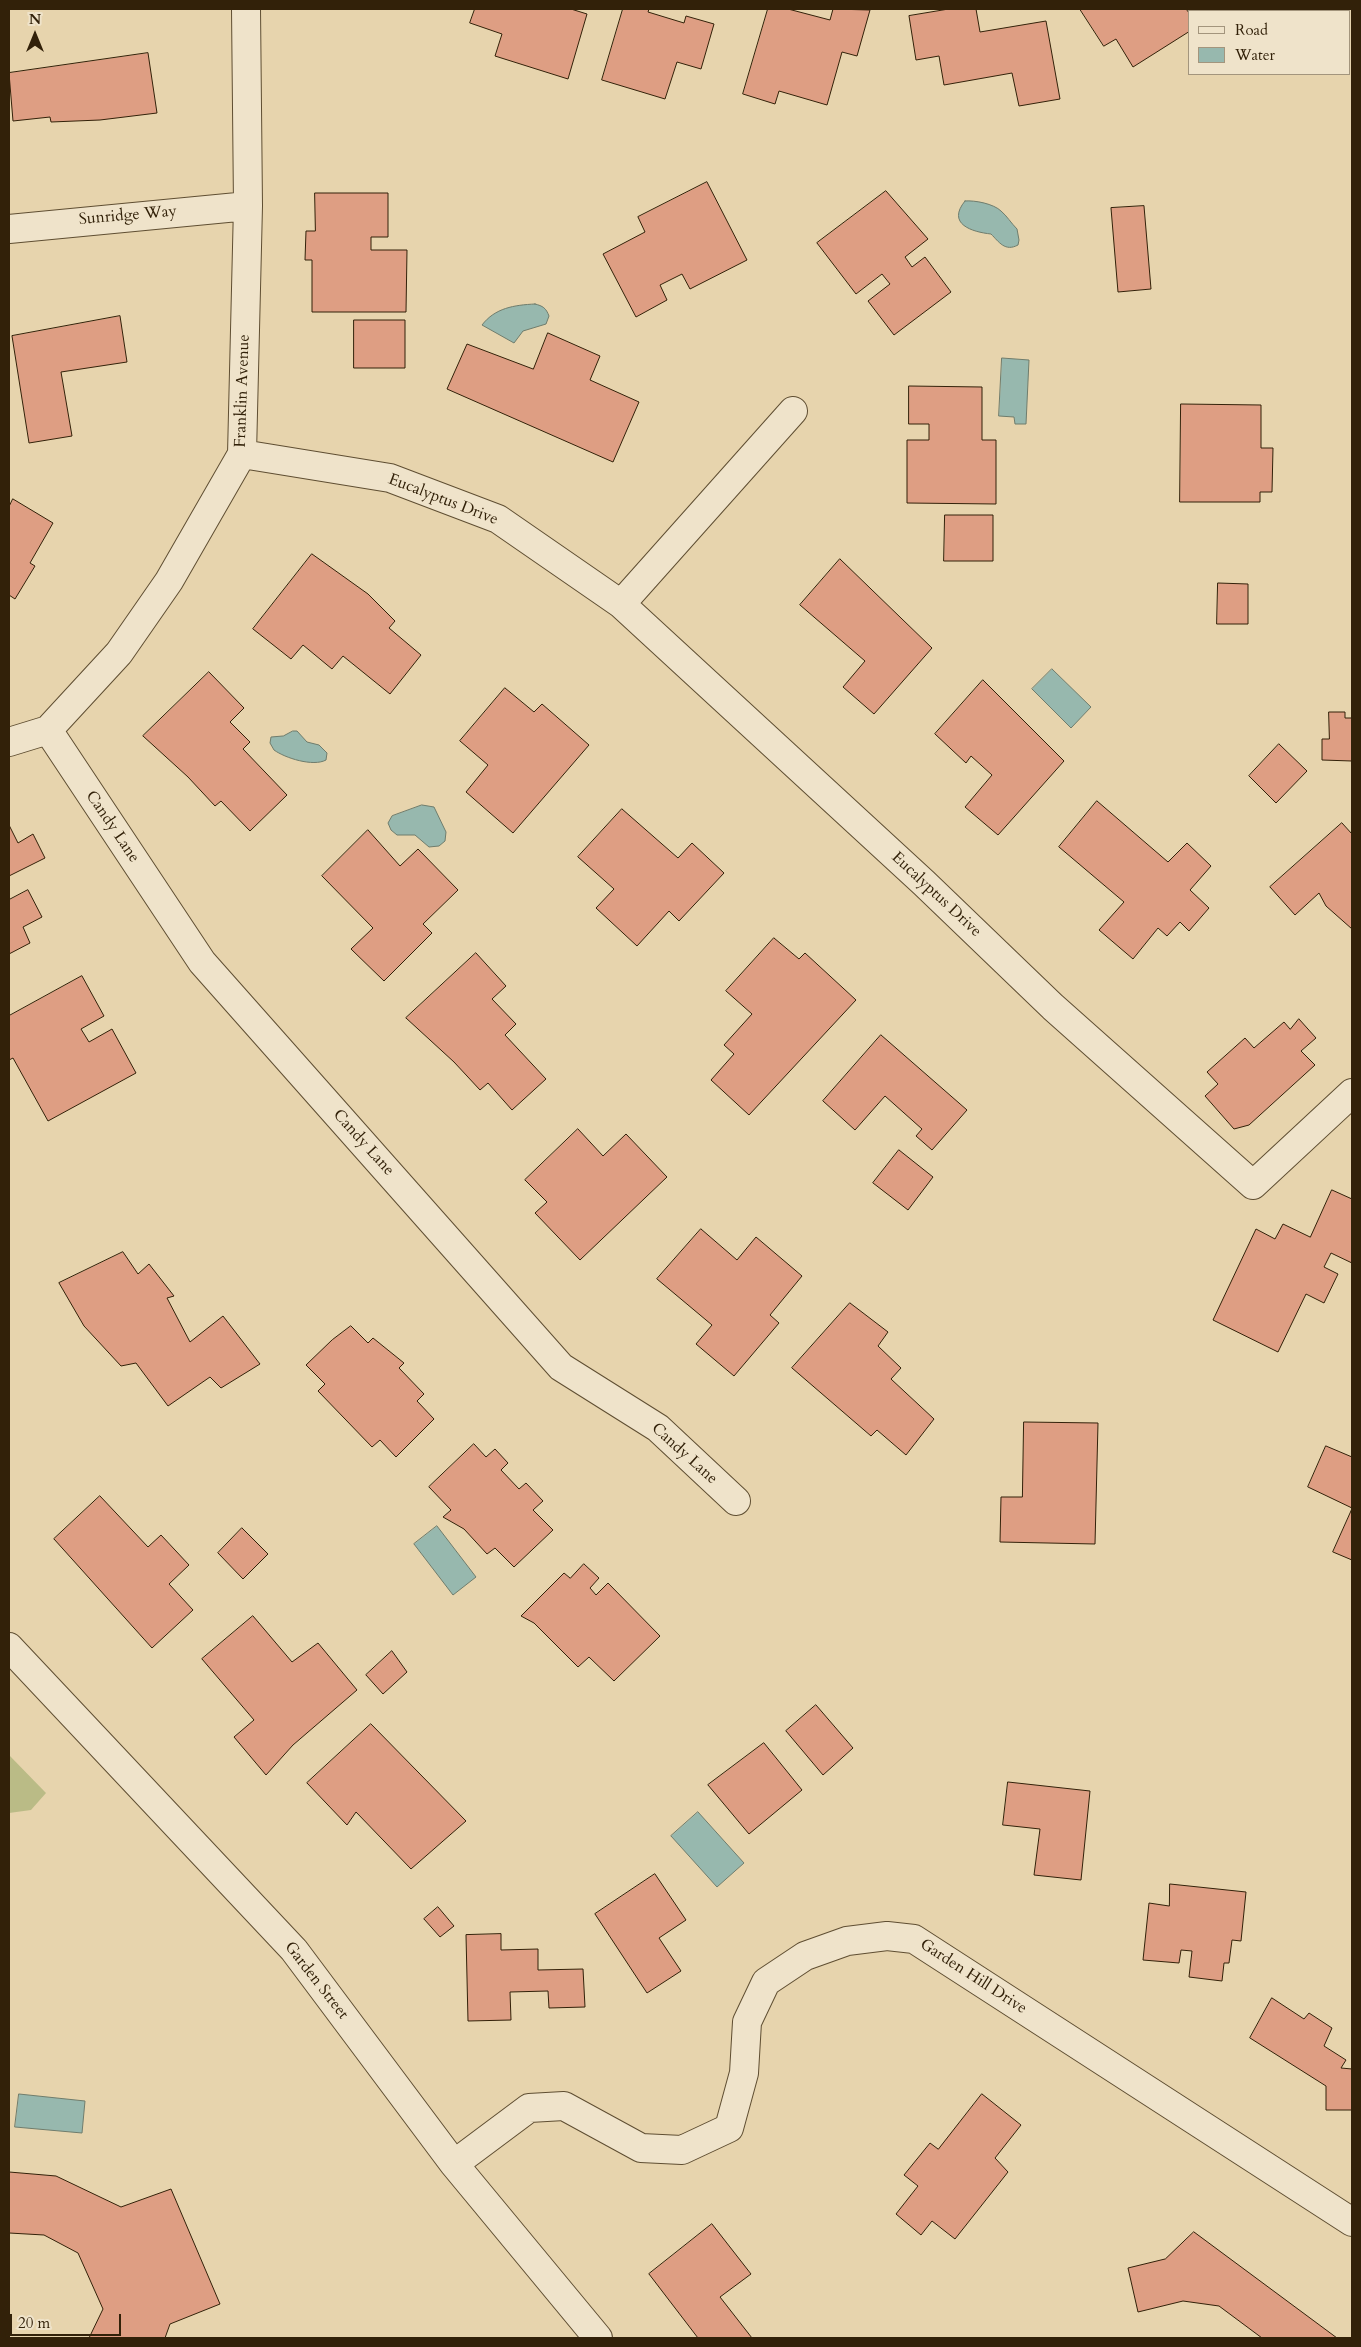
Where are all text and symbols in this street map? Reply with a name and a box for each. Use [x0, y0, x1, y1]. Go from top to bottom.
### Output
north arrow [10, 10, 60, 60]
text: N [29, 10, 41, 29]
legend [1188, 10, 1351, 75]
text: Road [1235, 20, 1268, 40]
text: Water [1235, 45, 1275, 65]
street label: Sunridge Way [78, 202, 178, 230]
street label: Franklin Avenue [231, 334, 255, 448]
street label: Eucalyptus Drive [385, 470, 501, 530]
street label: Candy Lane [81, 787, 143, 867]
street label: Eucalyptus Drive [887, 848, 985, 942]
street label: Candy Lane [328, 1106, 398, 1180]
street label: Candy Lane [647, 1419, 721, 1489]
street label: Garden Hill Drive [916, 1935, 1030, 2019]
street label: Garden Street [280, 1938, 352, 2024]
scale bar [12, 2304, 124, 2336]
text: 20 m [18, 2313, 50, 2333]

